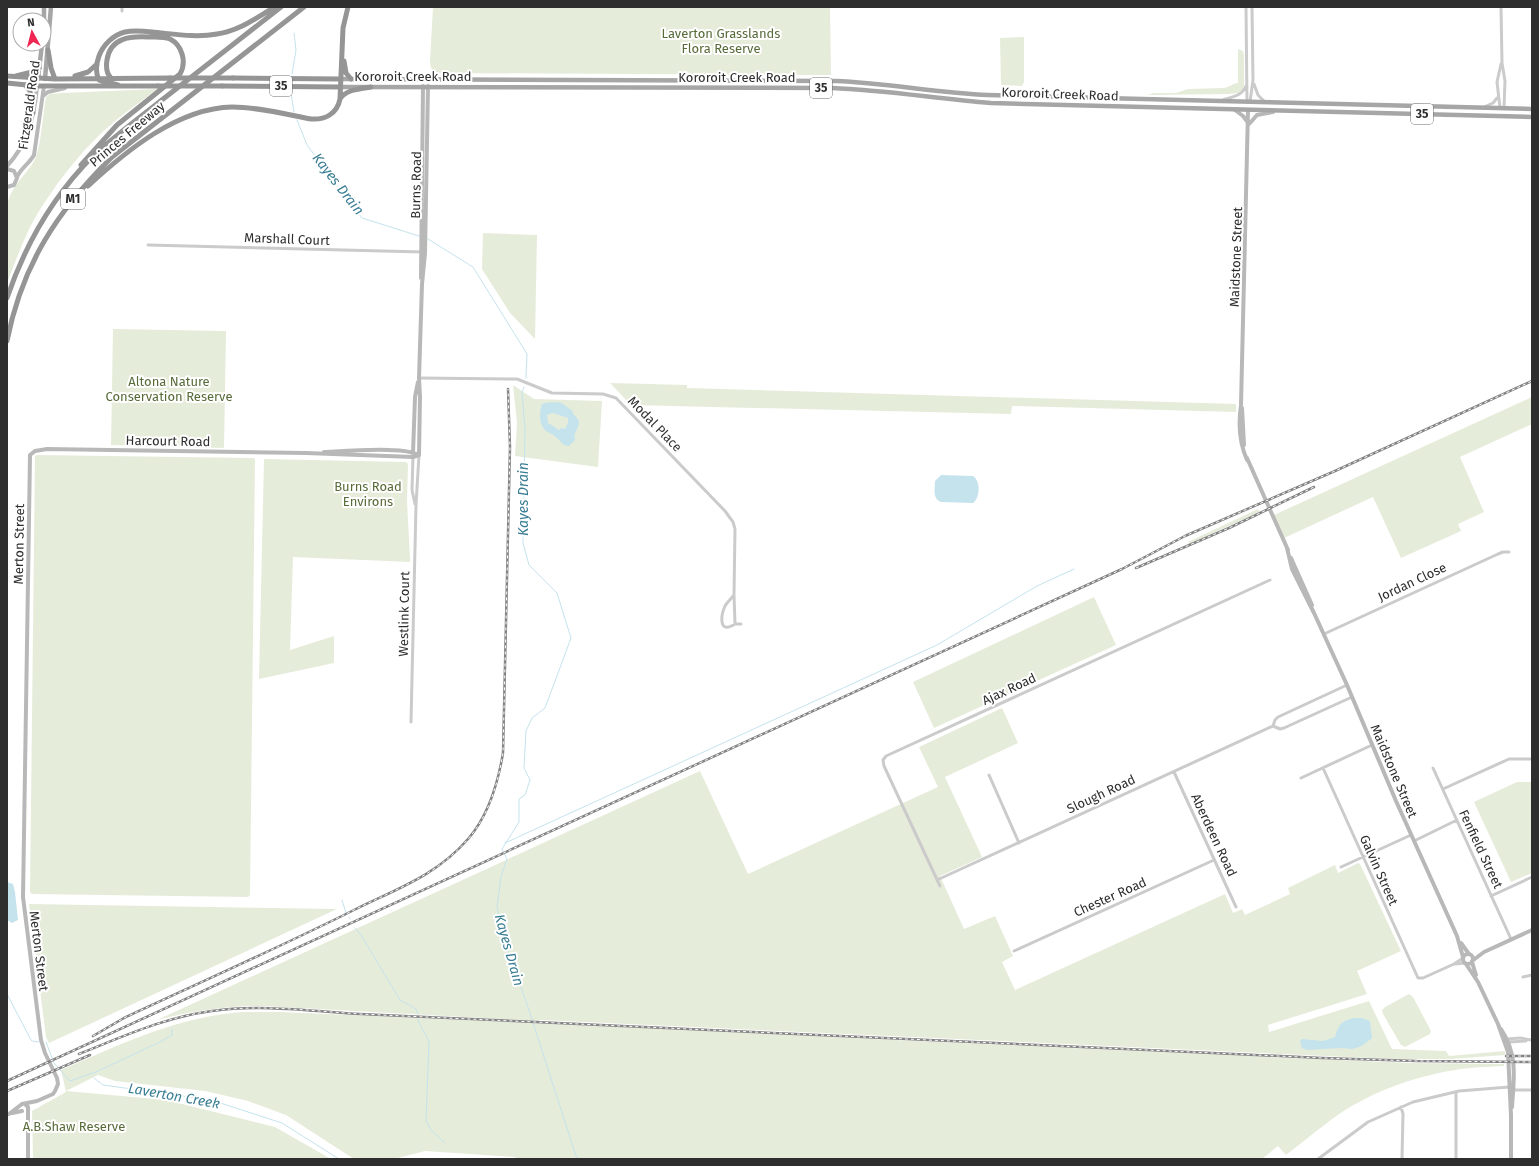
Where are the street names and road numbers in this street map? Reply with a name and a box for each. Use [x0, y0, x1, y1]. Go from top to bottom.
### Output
street label: Fitzgerald Road [15, 59, 43, 151]
street label: Kororoit Creek Road [354, 69, 472, 84]
street label: Kororoit Creek Road [678, 70, 796, 85]
road number: 35 [270, 76, 292, 96]
road number: 35 [810, 78, 832, 98]
street label: Kororoit Creek Road [1001, 84, 1119, 104]
street label: Princes Freeway [86, 98, 168, 170]
road number: 35 [1411, 104, 1433, 124]
street label: Burns Road [408, 151, 424, 219]
road number: M1 [61, 189, 85, 209]
street label: Maidstone Street [1227, 206, 1245, 307]
street label: Marshall Court [244, 230, 330, 248]
street label: Modal Place [625, 393, 685, 455]
street label: Harcourt Road [125, 433, 211, 449]
street label: Merton Street [11, 503, 27, 584]
street label: Jordan Close [1375, 560, 1449, 604]
street label: Westlink Court [396, 571, 412, 657]
street label: Ajax Road [980, 670, 1038, 708]
street label: Maidstone Street [1368, 722, 1421, 820]
street label: Slough Road [1064, 772, 1138, 816]
street label: Aberdeen Road [1188, 791, 1240, 879]
street label: Fenfield Street [1456, 807, 1506, 891]
street label: Galvin Street [1357, 833, 1401, 908]
street label: Chester Road [1071, 874, 1149, 920]
street label: Merton Street [27, 910, 51, 992]

